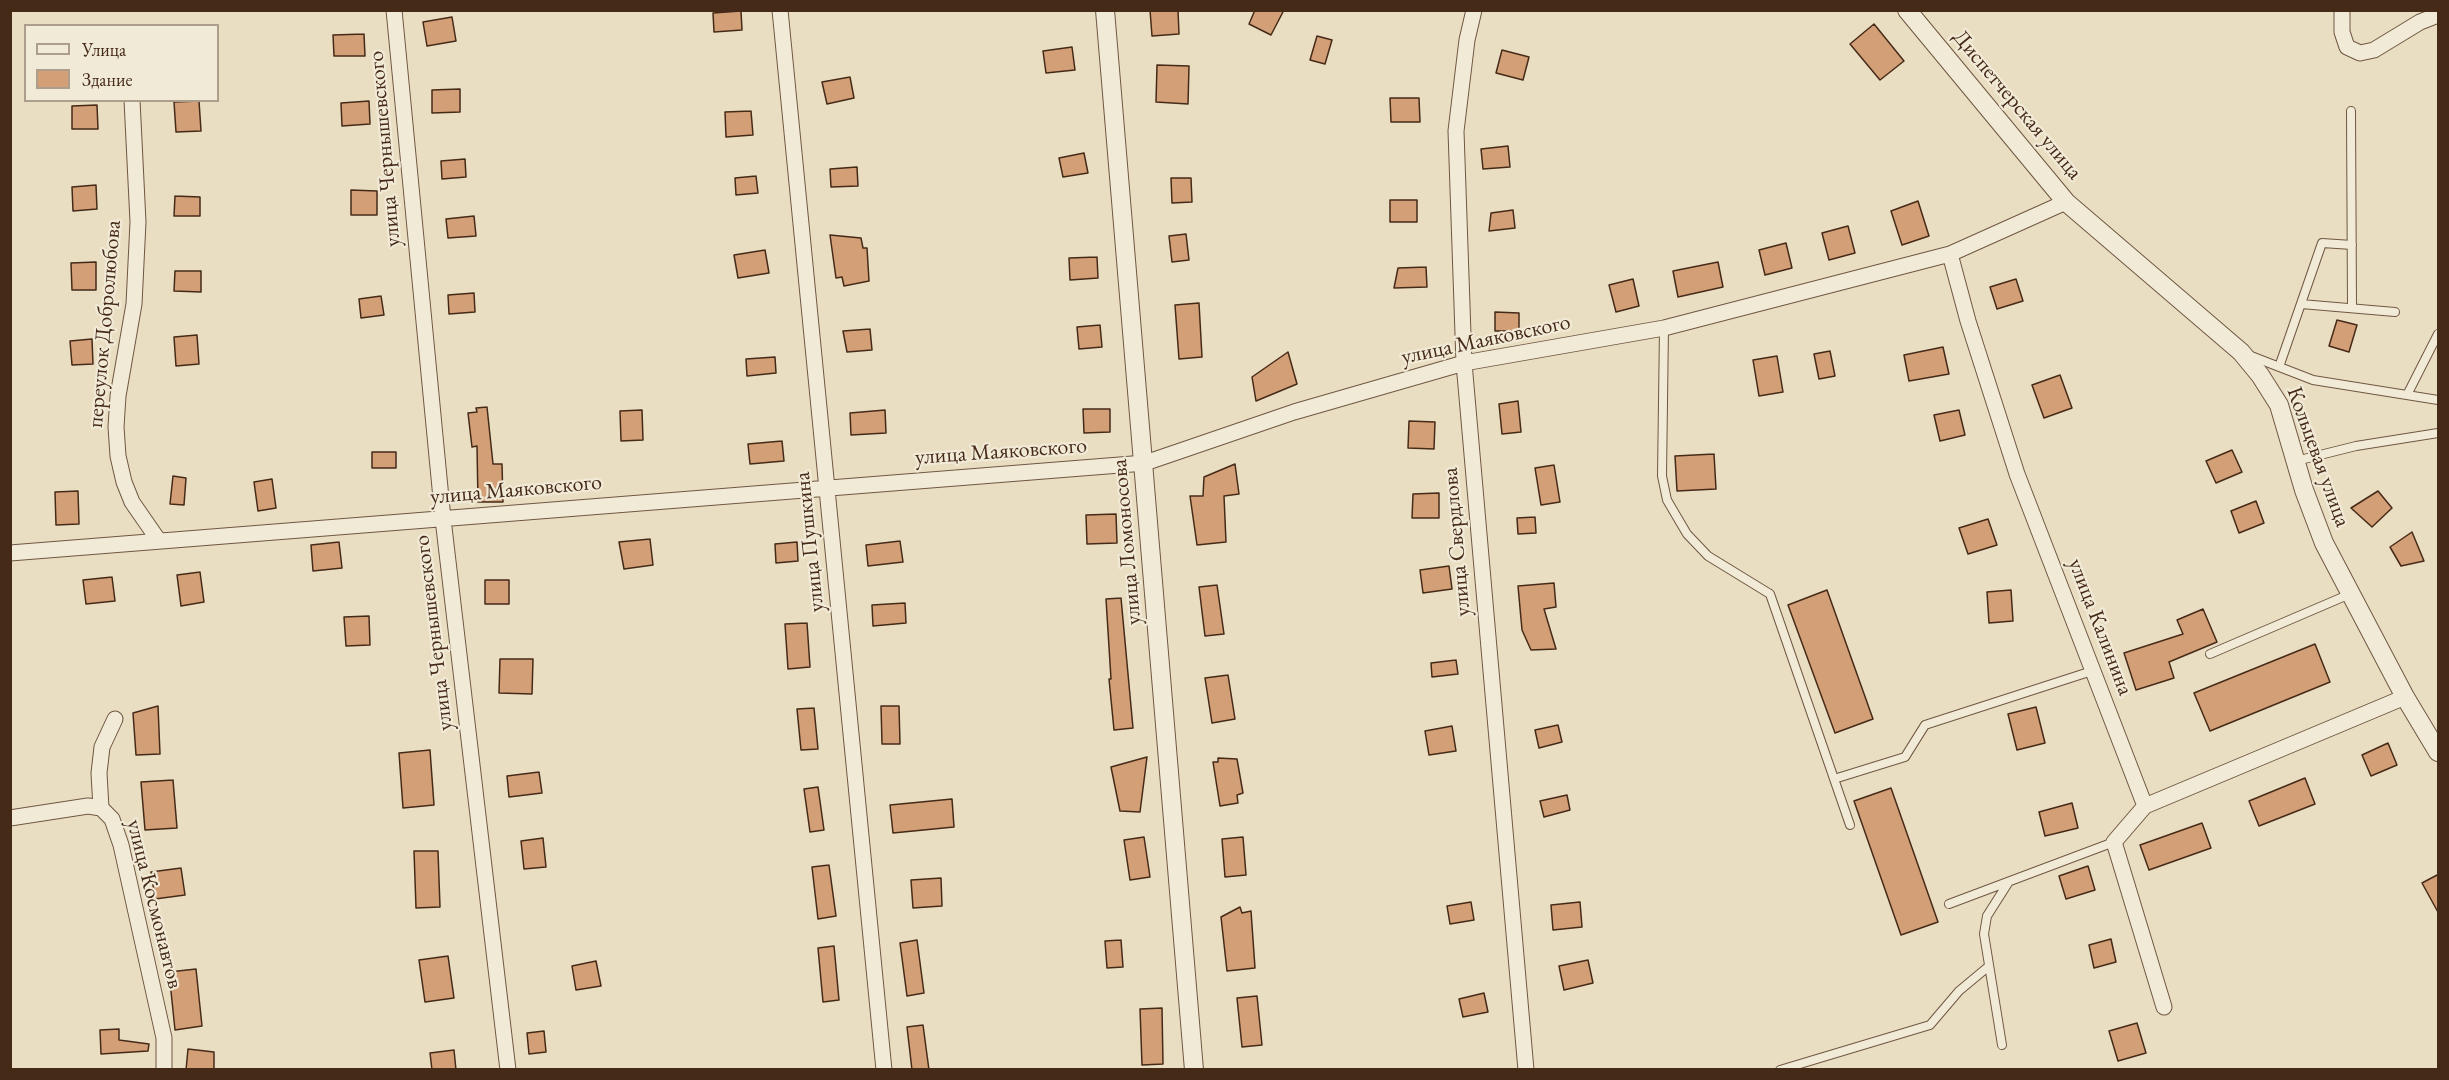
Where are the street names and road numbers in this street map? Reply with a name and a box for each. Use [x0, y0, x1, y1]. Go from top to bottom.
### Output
street label: Диспетчерская улица [1947, 25, 2087, 185]
street label: улица Чернышевского [363, 50, 407, 248]
street label: переулок Добролюбова [83, 219, 127, 429]
street label: улица Маяковского [1399, 309, 1573, 371]
street label: Кольцевая улица [2280, 383, 2356, 531]
street label: улица Маяковского [914, 433, 1088, 471]
street label: улица Ломоносова [1107, 458, 1147, 626]
street label: улица Свердлова [1437, 466, 1477, 618]
street label: улица Маяковского [429, 469, 603, 511]
street label: улица Пушкина [789, 470, 831, 614]
street label: улица Чернышевского [409, 534, 459, 732]
street label: улица Калинина [2062, 555, 2138, 699]
street label: улица Космонавтов [120, 817, 188, 991]

